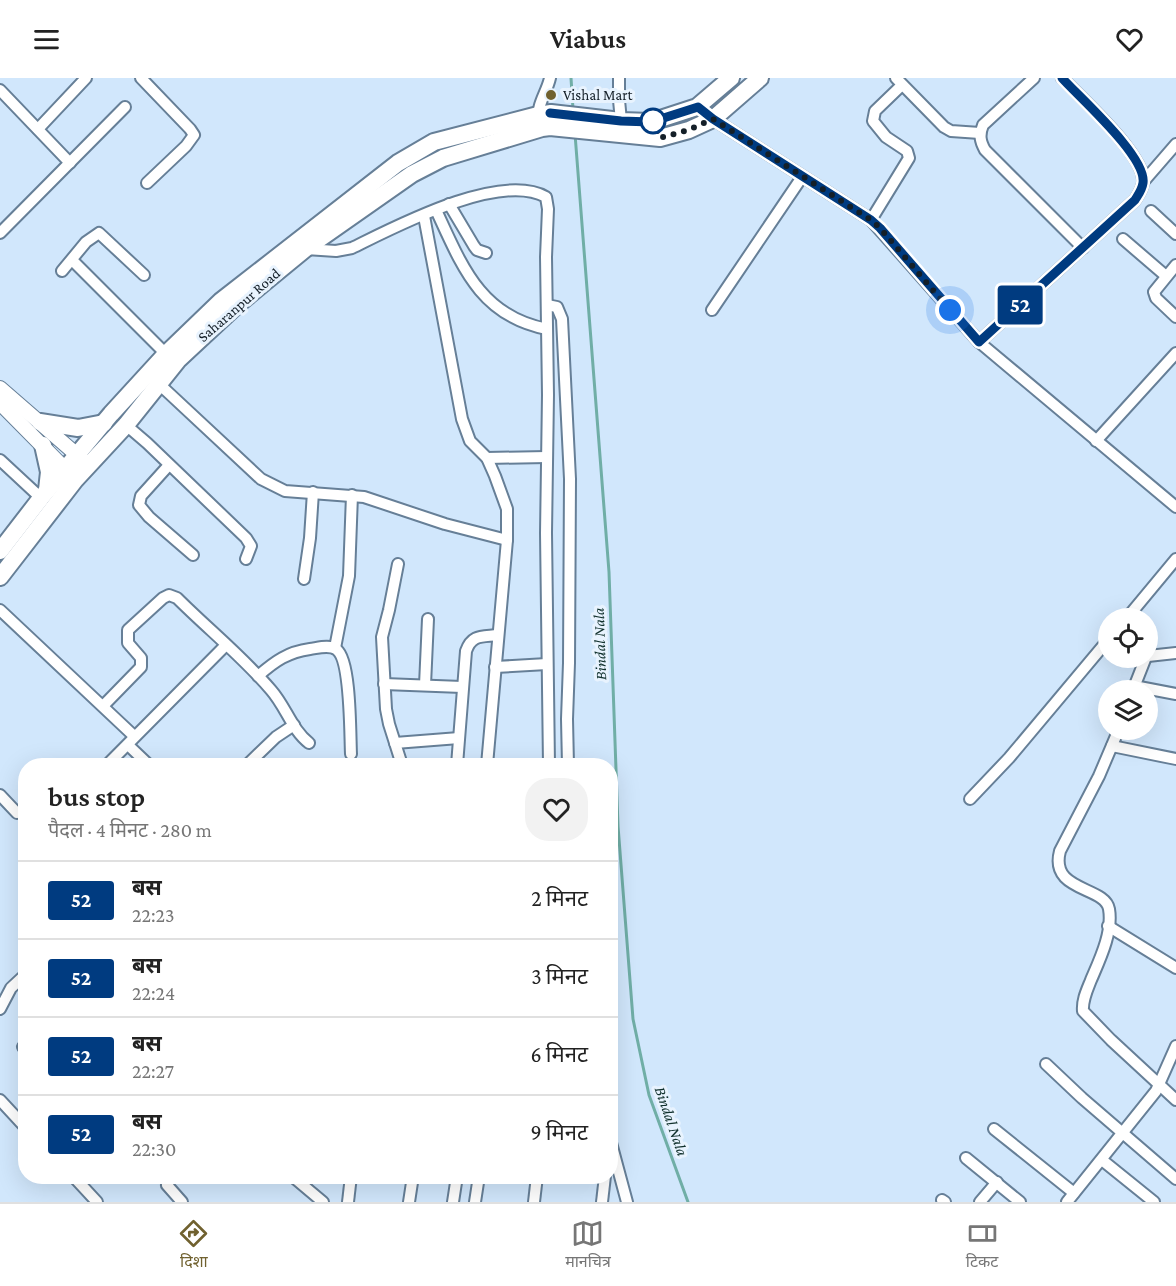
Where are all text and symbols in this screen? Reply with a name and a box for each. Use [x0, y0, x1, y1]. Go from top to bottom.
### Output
icon: menu [30, 23, 63, 56]
icon: heart [1113, 23, 1146, 56]
text: Viabus [550, 24, 626, 54]
place label: Vishal Mart [563, 87, 634, 103]
marker: Vishal Mart [544, 88, 558, 102]
unlabelled marker [640, 108, 666, 134]
street label: Saharanpur Road [195, 265, 284, 346]
line badge: 52 [993, 286, 1047, 324]
text: 52 [1010, 293, 1030, 317]
your location [935, 295, 965, 325]
water label: Bindal Nala [590, 607, 609, 681]
map controls [1098, 608, 1158, 740]
button: locate [1098, 608, 1158, 668]
button: layers [1098, 680, 1158, 740]
button: heart [525, 778, 588, 841]
text: bus stop [48, 781, 145, 812]
text: पैदल · 4 मिनट · 280 m [48, 819, 212, 841]
text: बस [132, 875, 162, 900]
text: 2 मिनट [531, 886, 588, 911]
text: 52 [71, 888, 91, 912]
text: 22:23 [132, 904, 175, 926]
text: बस [132, 953, 162, 978]
text: 3 मिनट [531, 964, 588, 989]
text: 52 [71, 966, 91, 990]
text: 22:24 [132, 982, 175, 1004]
text: बस [132, 1031, 162, 1056]
text: 6 मिनट [531, 1042, 588, 1067]
text: 52 [71, 1044, 91, 1068]
text: 22:27 [132, 1060, 174, 1082]
water label: Bindal Nala [652, 1084, 692, 1159]
text: बस [132, 1109, 162, 1134]
text: 9 मिनट [531, 1120, 588, 1145]
text: 52 [71, 1122, 91, 1146]
text: 22:30 [132, 1138, 176, 1160]
tab: दिशा [177, 1217, 210, 1274]
tab: मानचित्र [565, 1217, 611, 1274]
tab: टिकट [966, 1217, 999, 1274]

